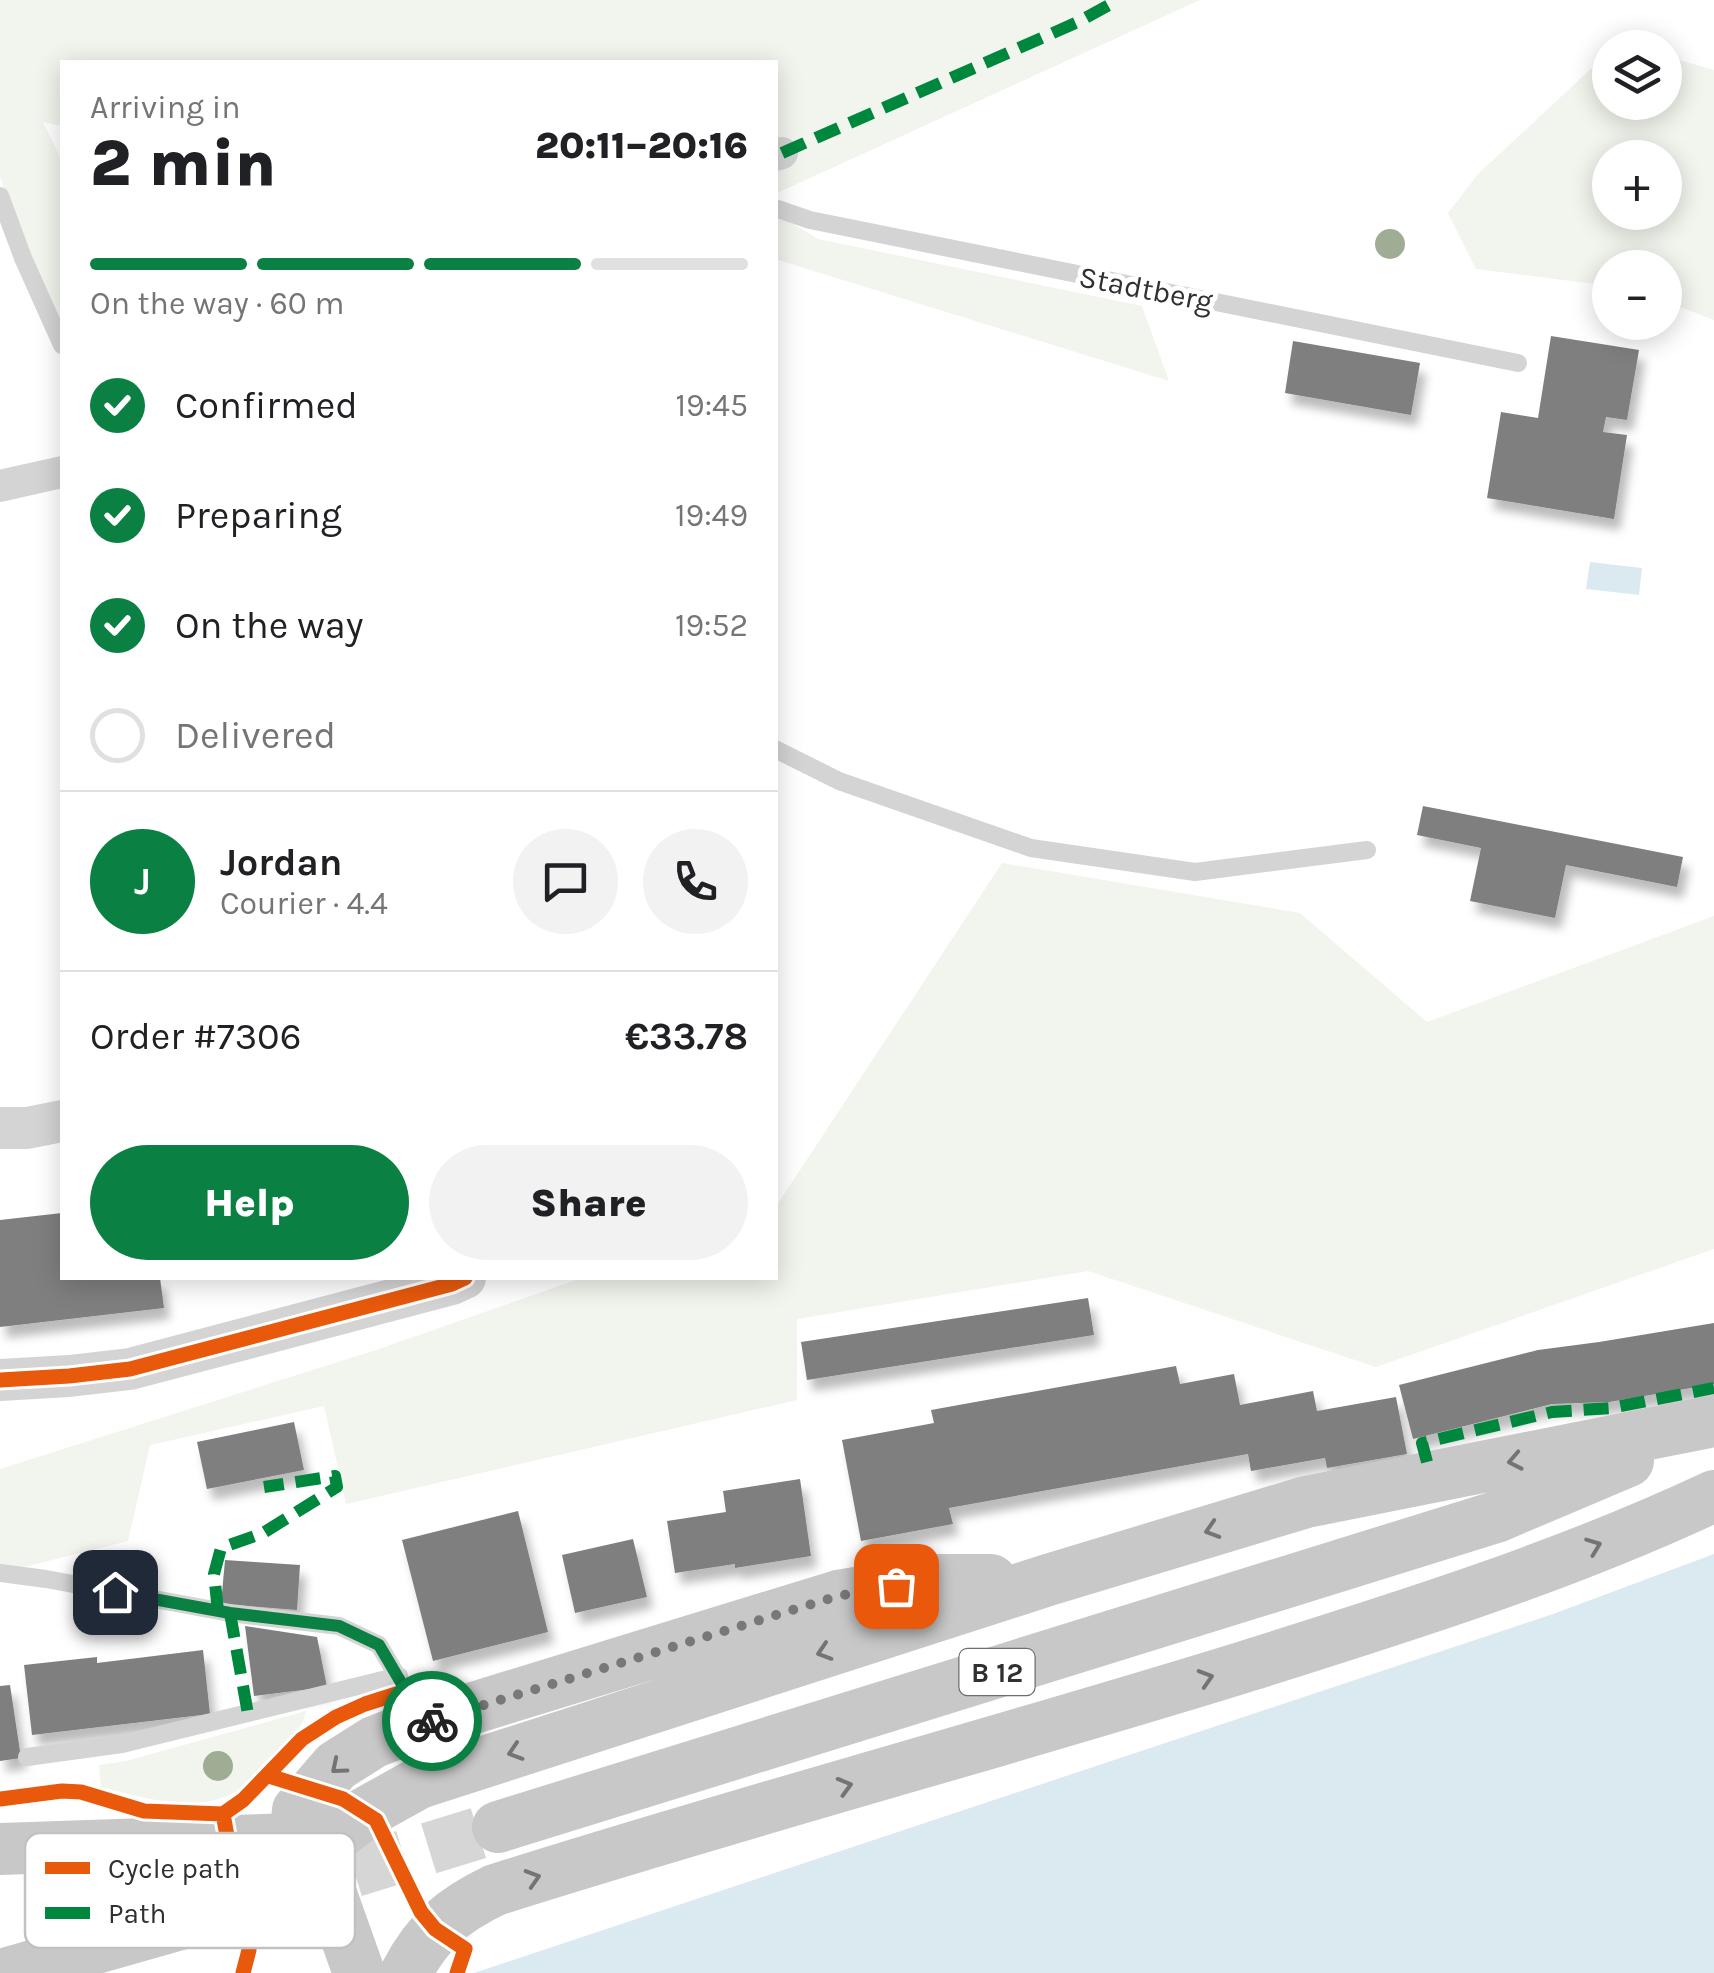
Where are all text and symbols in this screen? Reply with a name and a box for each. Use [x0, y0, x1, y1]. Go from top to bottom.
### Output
map controls [1592, 30, 1682, 340]
button: layers [1592, 30, 1682, 120]
text: Arriving in [90, 89, 241, 126]
text: 20:11–20:16 [535, 123, 748, 168]
text: 2 min [90, 125, 276, 201]
button: + [1592, 140, 1682, 230]
button: − [1592, 250, 1682, 340]
street label: Stadtberg [1076, 258, 1216, 320]
text: On the way · 60 m [90, 285, 344, 322]
icon: check [90, 378, 145, 433]
text: Confirmed [175, 383, 358, 428]
text: 19:45 [676, 387, 748, 424]
icon: check [90, 488, 145, 543]
text: Preparing [175, 493, 342, 538]
text: 19:49 [675, 497, 748, 534]
icon: check [90, 598, 145, 653]
text: On the way [175, 603, 363, 648]
text: 19:52 [675, 607, 748, 644]
text: Delivered [175, 713, 336, 758]
button: chat [513, 829, 618, 934]
button: phone [643, 829, 748, 934]
text: Jordan [220, 840, 343, 885]
text: J [134, 859, 151, 904]
text: Courier · 4.4 [220, 885, 388, 922]
text: Order #7306 [90, 1014, 301, 1059]
text: €33.78 [625, 1014, 748, 1059]
button: Help [90, 1145, 409, 1260]
button: Share [429, 1145, 748, 1260]
one-way arrow [1507, 1449, 1524, 1470]
one-way arrow [1204, 1518, 1221, 1539]
one-way arrow [1584, 1538, 1602, 1558]
pin [854, 1544, 939, 1629]
pin [73, 1550, 158, 1635]
icon: bag [869, 1559, 924, 1614]
icon: home [88, 1565, 143, 1620]
one-way arrow [816, 1640, 833, 1660]
road number: B 12 [960, 1649, 1034, 1695]
one-way arrow [1197, 1669, 1214, 1690]
courier [382, 1671, 482, 1771]
icon: bike [405, 1694, 460, 1749]
one-way arrow [507, 1740, 524, 1760]
one-way arrow [331, 1756, 350, 1774]
one-way arrow [836, 1777, 853, 1798]
legend [25, 1833, 355, 1948]
text: Cycle path [108, 1852, 241, 1885]
one-way arrow [524, 1869, 541, 1890]
text: Path [108, 1897, 166, 1930]

